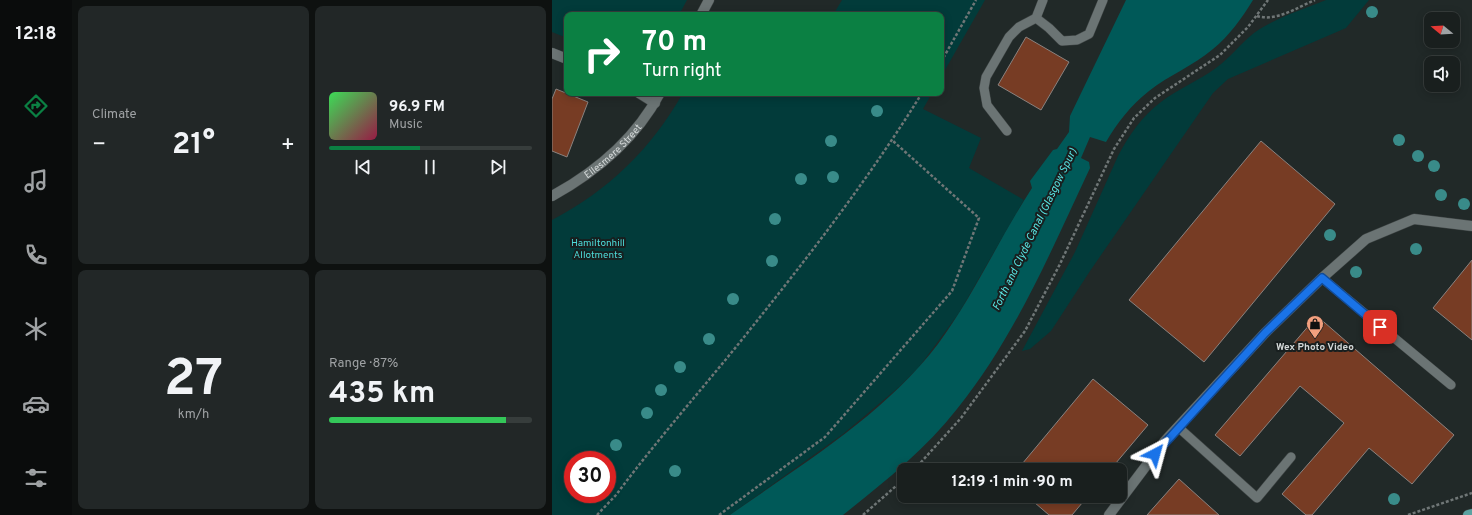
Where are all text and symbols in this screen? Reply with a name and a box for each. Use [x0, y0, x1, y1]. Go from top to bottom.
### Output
north arrow [1424, 12, 1460, 48]
map controls [1424, 12, 1460, 92]
text: 12:18 [15, 23, 57, 46]
text: 70 m [642, 25, 707, 61]
icon: right [576, 28, 628, 80]
button: sound [1424, 56, 1460, 92]
text: Turn right [642, 60, 722, 83]
icon: directions [22, 92, 50, 120]
text: 96.9 FM [389, 98, 445, 117]
text: Climate [92, 107, 137, 123]
text: Music [389, 117, 423, 133]
street label: Ellesmere Street [582, 122, 645, 182]
text: 21° [172, 127, 215, 164]
text: − [92, 132, 106, 159]
text: + [281, 132, 295, 159]
water label: Forth and Clyde Canal (Glasgow Spur) [989, 146, 1080, 313]
icon: previous [352, 156, 374, 178]
icon: pause [419, 156, 441, 178]
icon: next [487, 156, 509, 178]
icon: music [22, 167, 50, 195]
park label: Hamiltonhill Allotments [571, 237, 625, 262]
icon: phone [22, 241, 50, 269]
pin [1363, 310, 1397, 344]
shop icon: Wex Photo Video [1305, 314, 1325, 339]
icon: climate [22, 315, 50, 343]
icon: arrive [1369, 316, 1391, 338]
place label: Wex Photo Video [1276, 341, 1354, 354]
text: 27 [164, 348, 223, 414]
text: Range · 87% [329, 356, 398, 372]
text: 435 km [329, 376, 435, 413]
icon: car [22, 390, 50, 418]
text: km/h [178, 407, 209, 423]
position arrow [1134, 433, 1176, 475]
speed limit sign: 30 [564, 451, 616, 503]
icon: filters [22, 464, 50, 492]
text: 12:19 · 1 min · 90 m [951, 473, 1073, 492]

